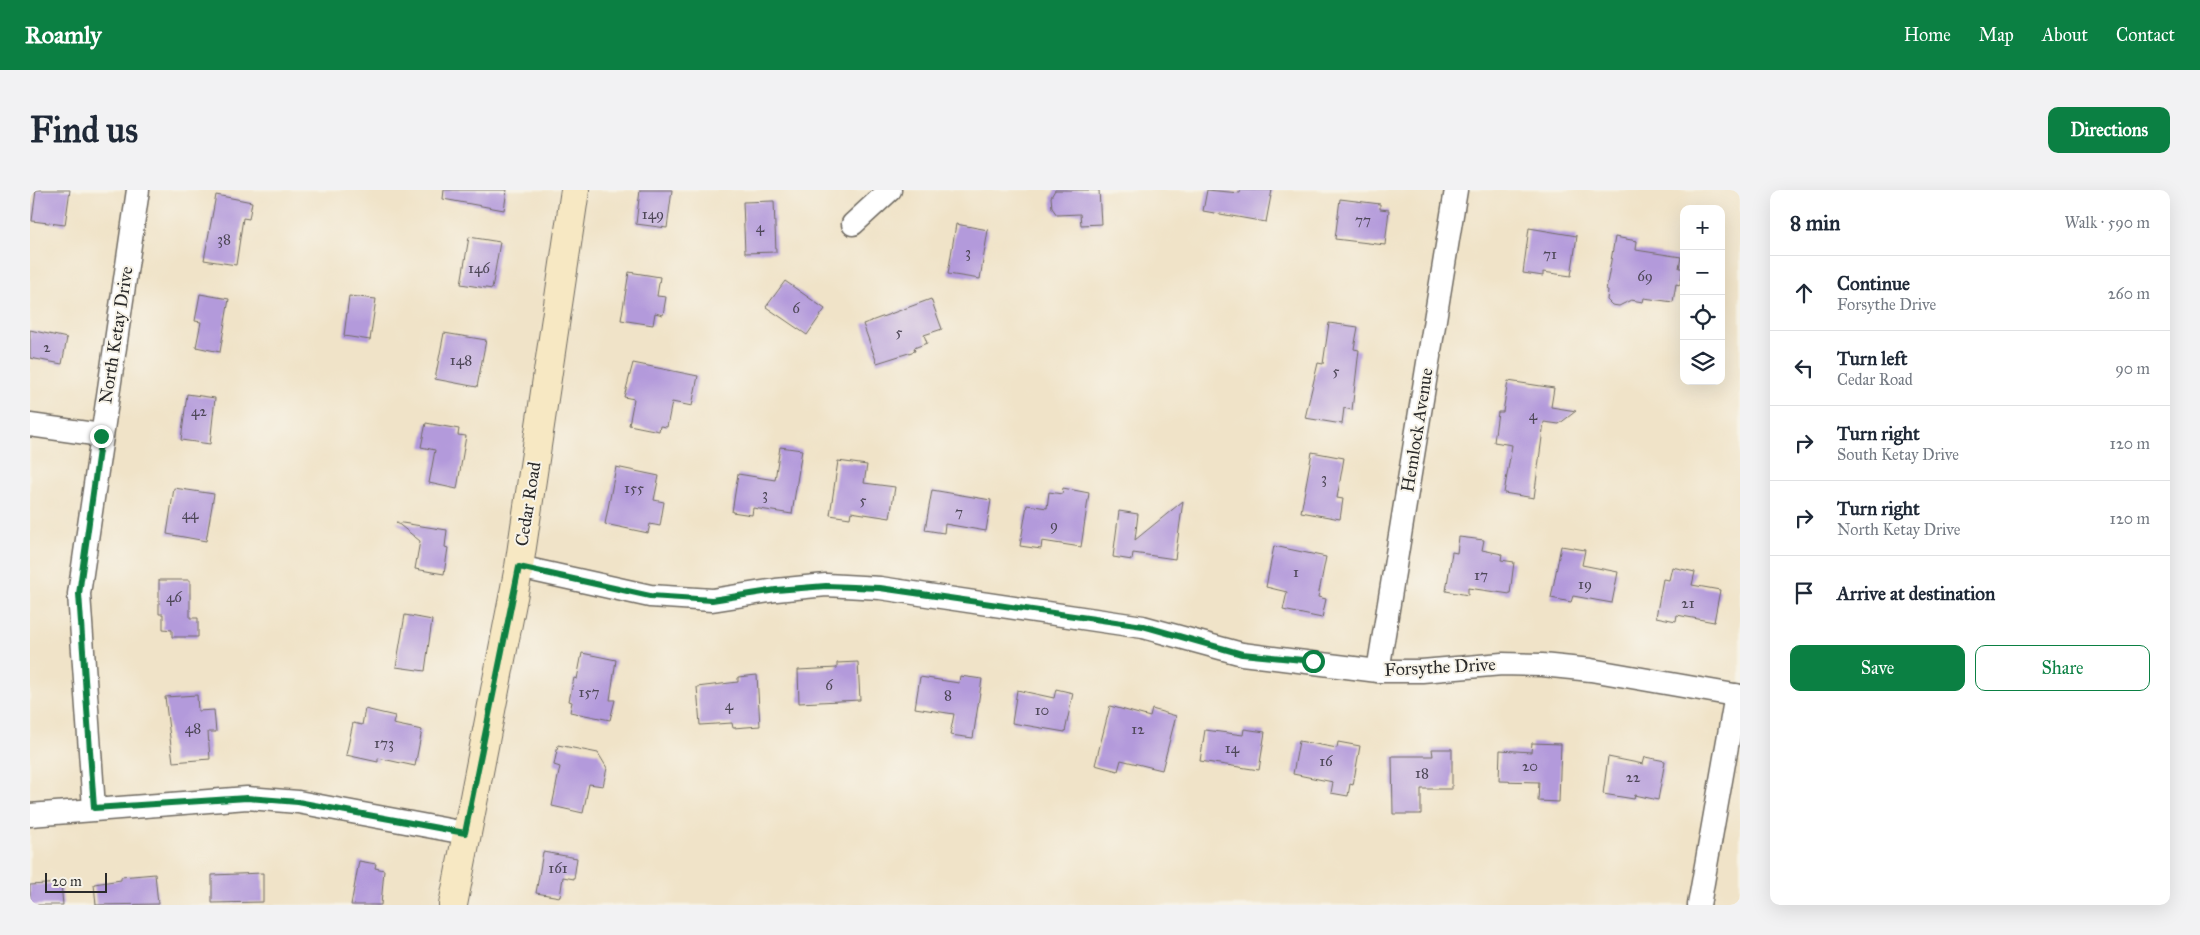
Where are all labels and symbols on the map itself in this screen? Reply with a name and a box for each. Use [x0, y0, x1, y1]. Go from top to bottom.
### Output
house number: 149 [642, 205, 664, 223]
house number: 77 [1355, 211, 1371, 229]
house number: 4 [756, 218, 765, 236]
house number: 38 [217, 230, 231, 248]
house number: 3 [965, 243, 971, 261]
house number: 71 [1543, 245, 1557, 263]
house number: 146 [468, 259, 491, 277]
street label: North Ketay Drive [94, 265, 138, 405]
house number: 69 [1637, 267, 1653, 285]
house number: 6 [792, 299, 801, 317]
house number: 5 [896, 323, 903, 341]
house number: 2 [43, 338, 51, 356]
house number: 148 [450, 351, 472, 369]
house number: 5 [1333, 362, 1340, 380]
street label: Hemlock Avenue [1396, 366, 1438, 494]
house number: 42 [191, 402, 207, 420]
house number: 4 [1529, 406, 1538, 424]
route end [90, 425, 113, 448]
street label: Cedar Road [510, 460, 546, 548]
house number: 3 [1321, 469, 1327, 487]
house number: 155 [624, 479, 644, 497]
house number: 3 [762, 485, 768, 503]
house number: 5 [860, 491, 867, 509]
house number: 7 [955, 503, 963, 521]
house number: 44 [182, 505, 199, 523]
house number: 9 [1050, 516, 1058, 534]
house number: 1 [1293, 563, 1299, 581]
house number: 17 [1474, 566, 1488, 584]
house number: 19 [1578, 575, 1592, 593]
house number: 46 [166, 588, 183, 606]
house number: 21 [1681, 594, 1695, 612]
route start [1302, 650, 1325, 673]
street label: Forsythe Drive [1384, 653, 1496, 681]
house number: 6 [825, 676, 834, 694]
house number: 157 [579, 683, 599, 701]
house number: 8 [944, 686, 952, 704]
house number: 4 [725, 696, 734, 714]
house number: 10 [1035, 701, 1049, 719]
house number: 48 [185, 719, 201, 737]
house number: 12 [1131, 720, 1145, 738]
house number: 173 [374, 734, 394, 752]
house number: 14 [1225, 739, 1240, 757]
house number: 16 [1319, 752, 1334, 770]
house number: 20 [1522, 757, 1538, 775]
house number: 18 [1415, 764, 1429, 782]
house number: 22 [1626, 768, 1641, 786]
house number: 161 [548, 859, 568, 877]
scale bar [45, 870, 108, 893]

